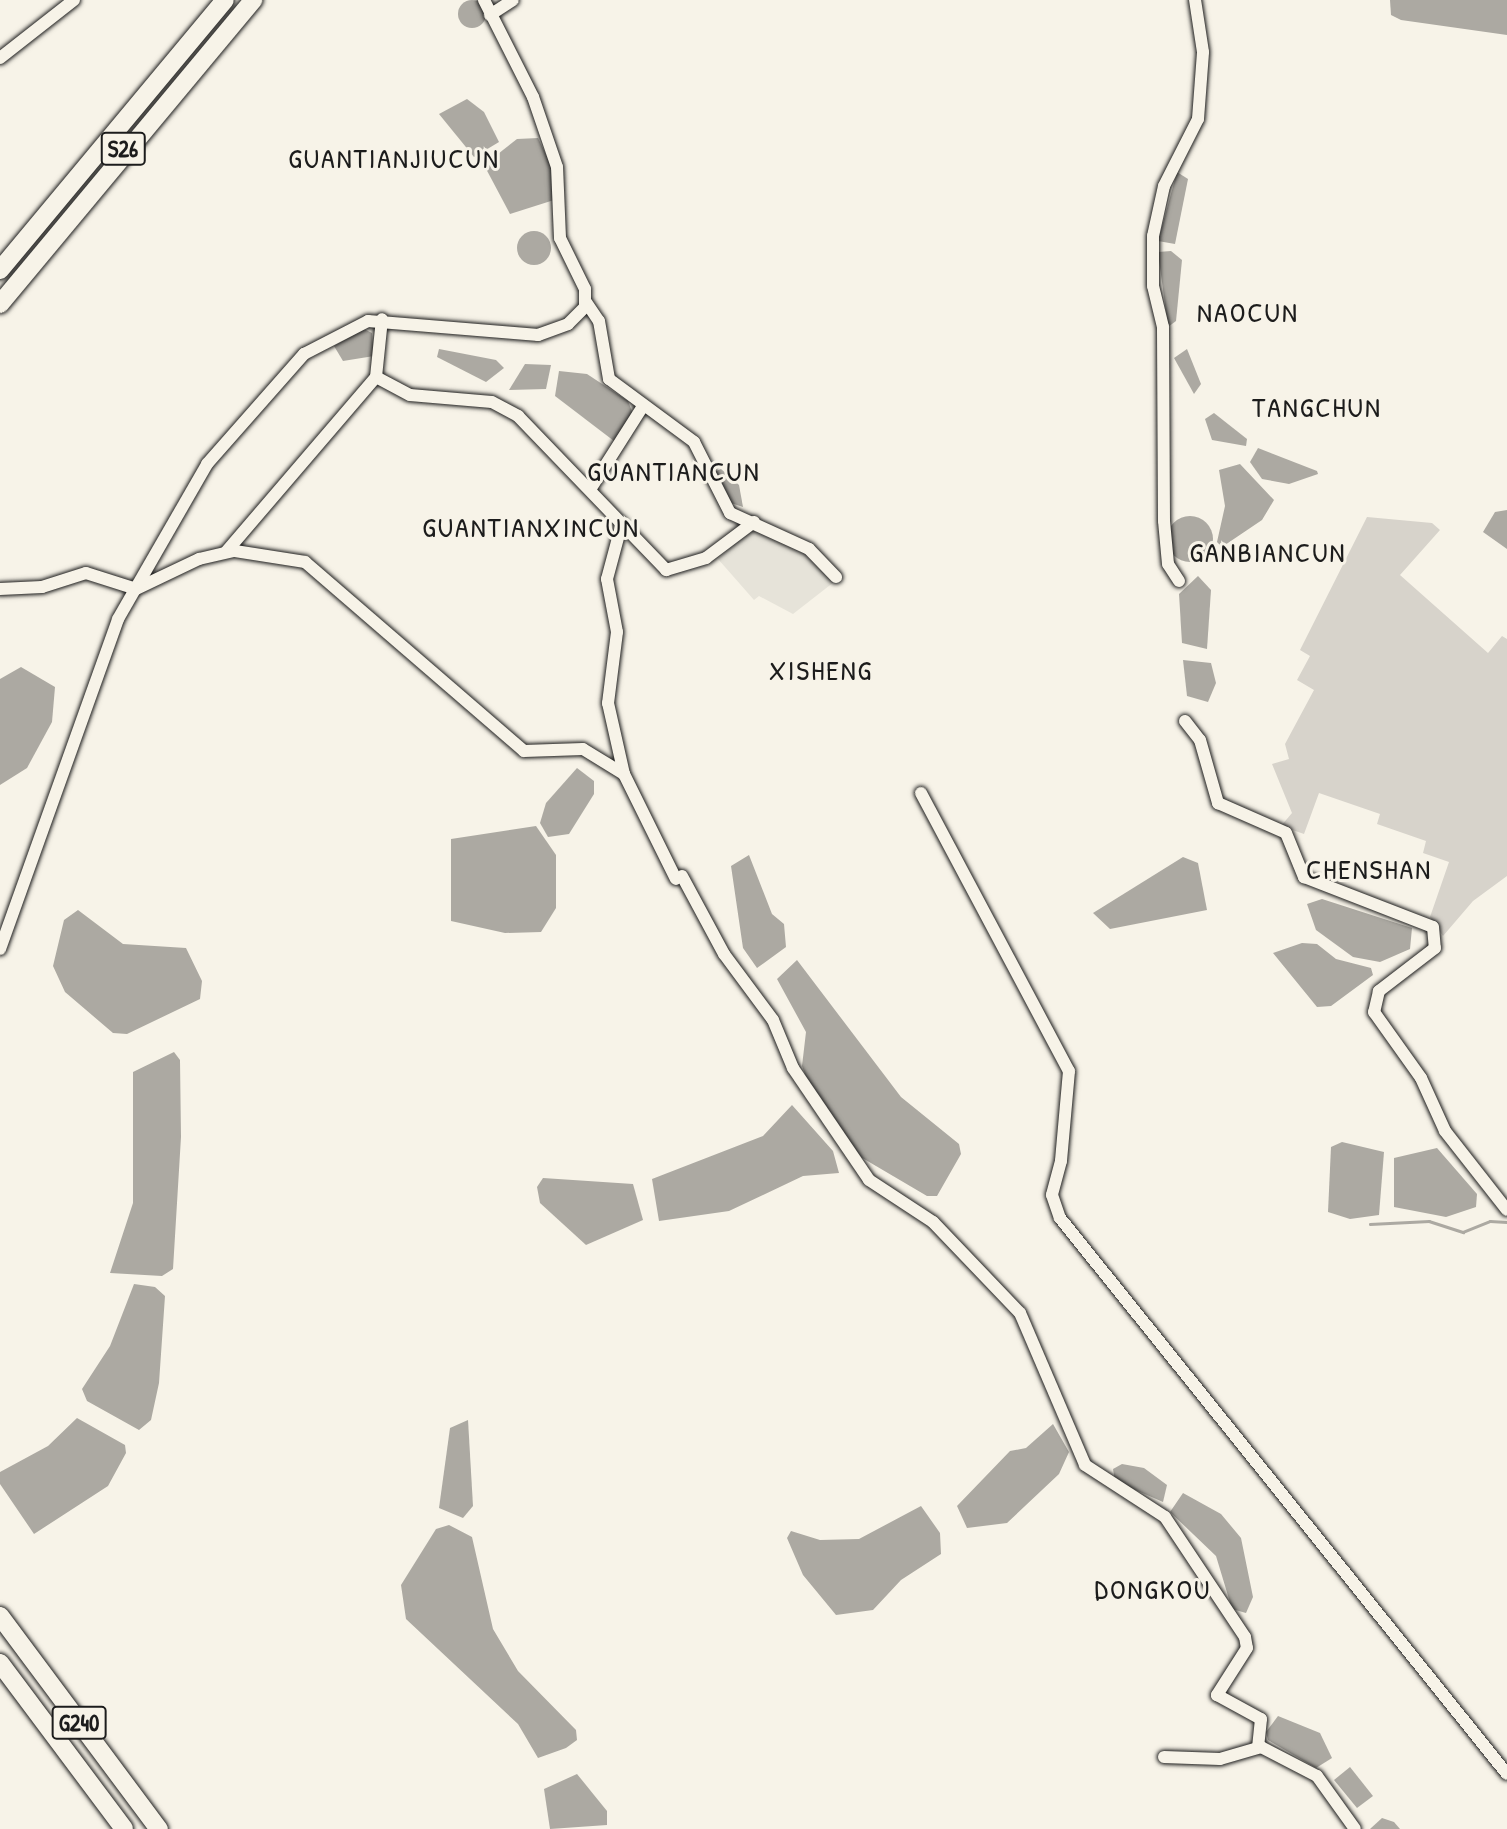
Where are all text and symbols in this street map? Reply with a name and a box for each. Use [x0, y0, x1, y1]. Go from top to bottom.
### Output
road number: S26 [100, 130, 146, 168]
district label: GUANTIANJIUCUN [290, 141, 498, 175]
district label: NAOCUN [1198, 295, 1298, 329]
district label: TANGCHUN [1253, 390, 1381, 424]
district label: GUANTIANCUN [589, 454, 759, 488]
district label: GUANTIANXINCUN [424, 510, 638, 544]
district label: GANBIANCUN [1191, 535, 1345, 569]
district label: XISHENG [770, 653, 872, 687]
district label: CHENSHAN [1307, 852, 1431, 886]
district label: DONGKOU [1095, 1572, 1211, 1606]
road number: G240 [51, 1704, 107, 1742]

